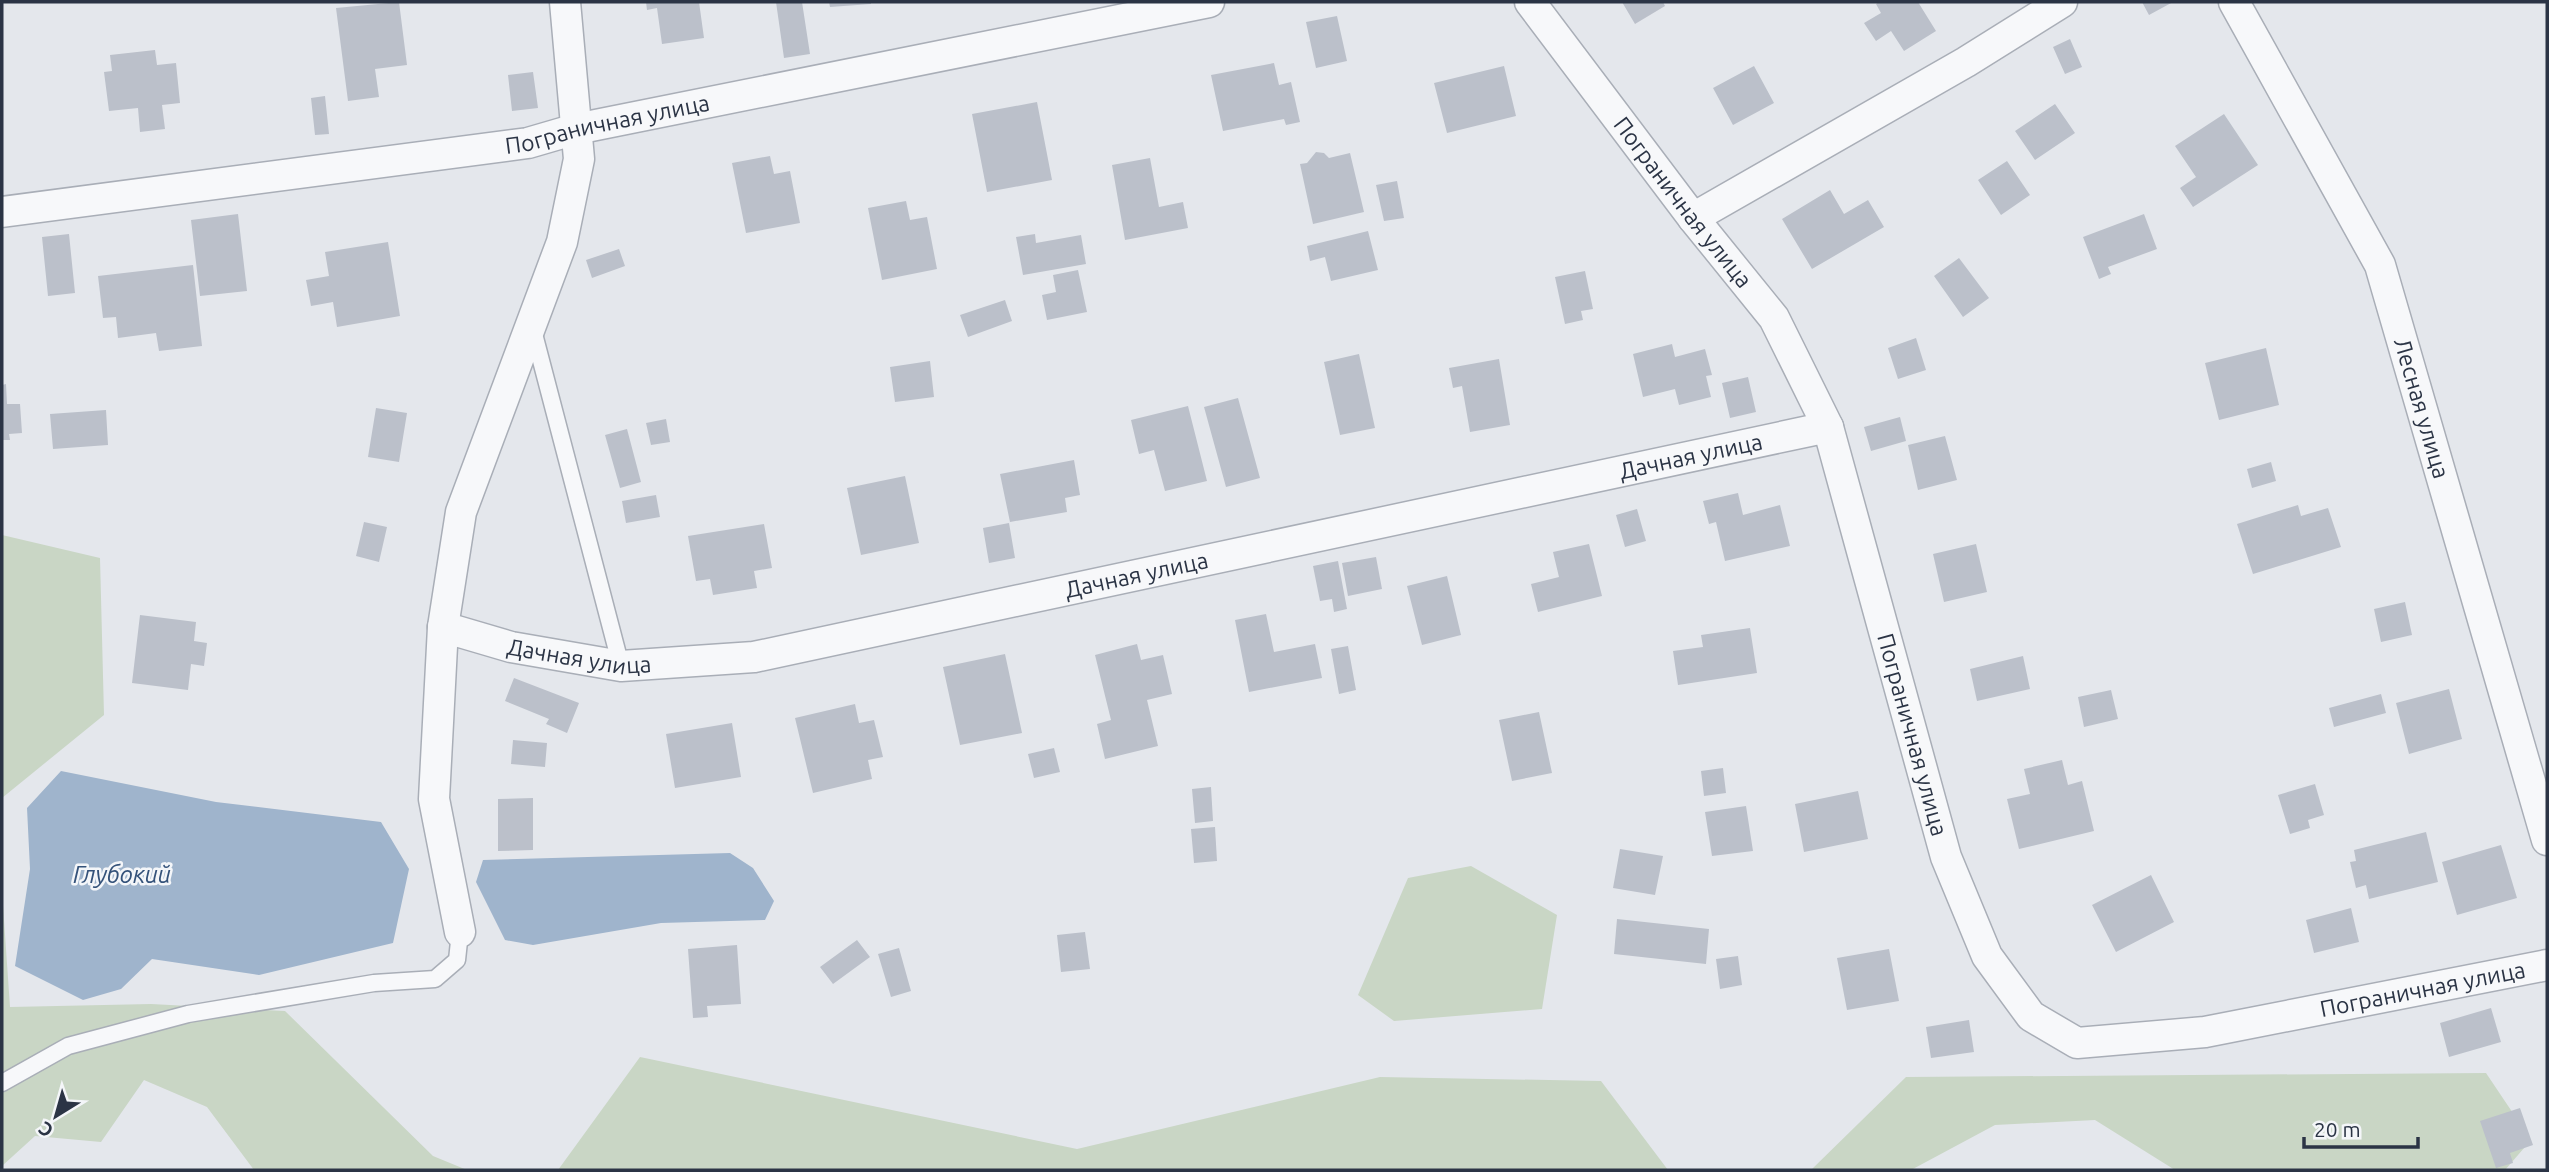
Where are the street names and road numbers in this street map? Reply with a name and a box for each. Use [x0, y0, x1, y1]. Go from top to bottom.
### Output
street label: Пограничная улица [504, 90, 712, 158]
street label: Пограничная улица [1609, 112, 1757, 292]
street label: Лесная улица [2390, 335, 2454, 481]
street label: Дачная улица [1617, 428, 1765, 483]
street label: Дачная улица [1062, 547, 1210, 602]
street label: Пограничная улица [1873, 630, 1953, 839]
street label: Дачная улица [505, 634, 652, 679]
street label: Пограничная улица [2318, 957, 2528, 1021]

